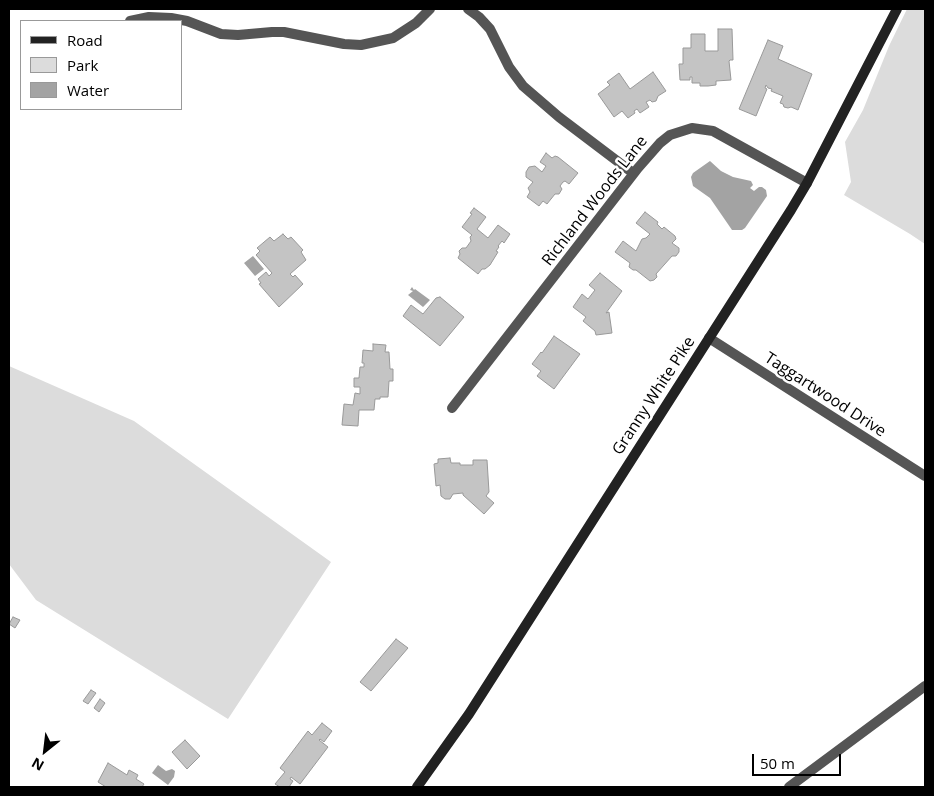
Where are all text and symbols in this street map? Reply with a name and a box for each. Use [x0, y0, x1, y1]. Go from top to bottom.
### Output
legend [20, 20, 182, 110]
text: Road [67, 30, 103, 50]
text: Park [67, 55, 98, 75]
text: Water [67, 80, 109, 100]
street label: Richland Woods Lane [538, 132, 652, 270]
street label: Granny White Pike [609, 333, 699, 459]
street label: Taggartwood Drive [761, 349, 889, 441]
north arrow [20, 726, 70, 776]
scale bar [754, 744, 843, 776]
text: N [28, 753, 47, 776]
text: 50 m [760, 753, 795, 773]

